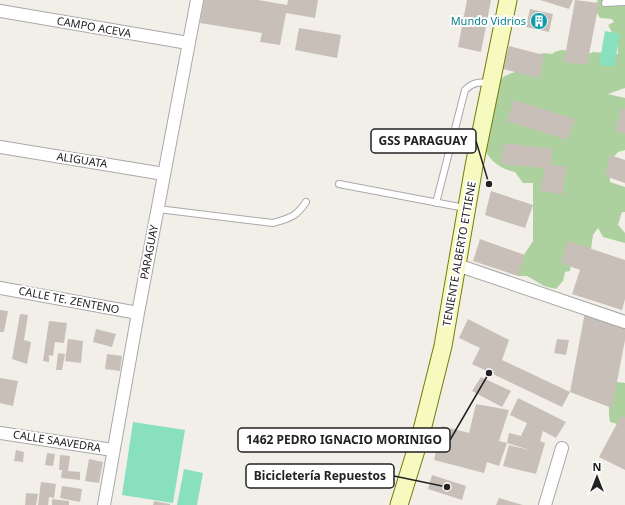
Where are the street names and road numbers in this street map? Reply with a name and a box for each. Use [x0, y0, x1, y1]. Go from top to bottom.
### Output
street label: CAMPO ACEVA [56, 13, 133, 41]
street label: ALIGUATA [56, 148, 109, 171]
street label: TENIENTE ALBERTO ETTIENE [438, 180, 479, 328]
street label: PARAGUAY [136, 223, 161, 280]
street label: CALLE TE. ZENTENO [17, 282, 121, 317]
street label: CALLE SAAVEDRA [12, 426, 103, 455]

